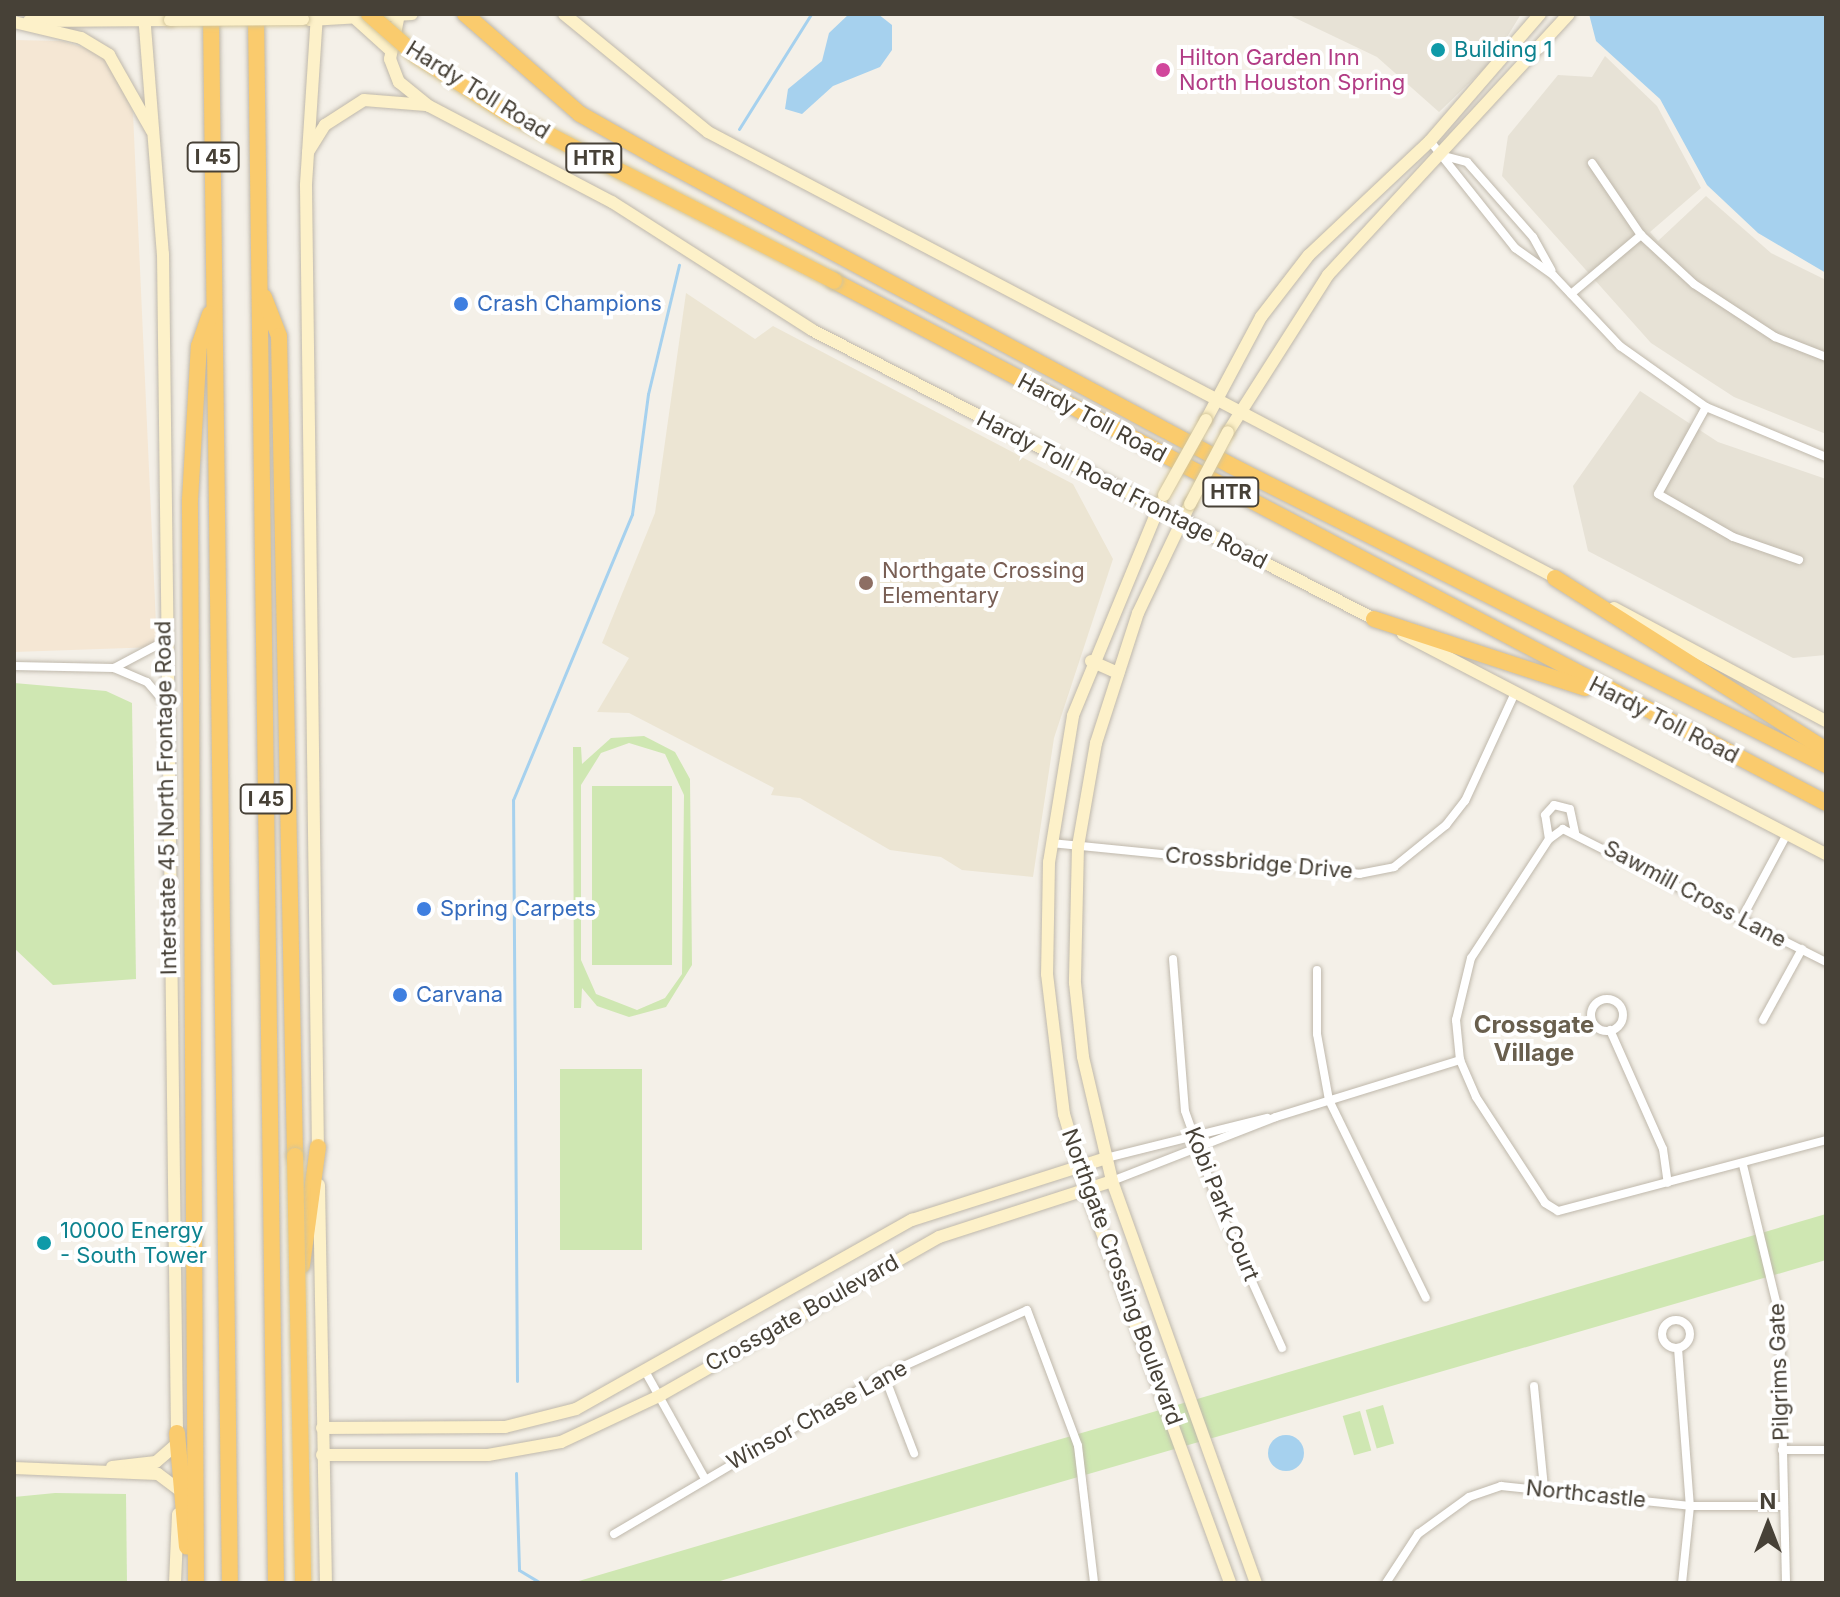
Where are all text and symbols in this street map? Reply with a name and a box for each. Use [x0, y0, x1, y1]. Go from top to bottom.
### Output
street label: Hardy Toll Road [401, 35, 555, 145]
place label: Building 1 [1454, 37, 1552, 63]
marker: Building 1 [1429, 41, 1447, 59]
place label: Hilton Garden Inn North Houston Spring [1179, 44, 1405, 96]
marker: Hilton Garden Inn North Houston Spring [1154, 61, 1172, 79]
road number: I 45 [185, 141, 241, 173]
road number: HTR [564, 142, 624, 174]
place label: Crash Champions [477, 291, 662, 317]
marker: Crash Champions [452, 295, 470, 313]
street label: Hardy Toll Road [1013, 368, 1171, 468]
street label: Hardy Toll Road Frontage Road [972, 405, 1272, 575]
road number: HTR [1201, 476, 1261, 508]
place label: Northgate Crossing Elementary [882, 557, 1085, 608]
marker: Northgate Crossing Elementary [857, 574, 875, 592]
street label: Interstate 45 North Frontage Road [150, 621, 182, 975]
street label: Hardy Toll Road [1585, 671, 1743, 769]
road number: I 45 [238, 783, 294, 815]
street label: Sawmill Cross Lane [1599, 835, 1791, 953]
street label: Crossbridge Drive [1164, 842, 1354, 884]
place label: Spring Carpets [440, 896, 596, 922]
marker: Spring Carpets [415, 900, 433, 918]
place label: Carvana [416, 982, 503, 1008]
marker: Carvana [391, 986, 409, 1004]
district label: Crossgate Village [1474, 1011, 1594, 1067]
street label: Kobi Park Court [1179, 1123, 1265, 1285]
street label: Northgate Crossing Boulevard [1056, 1125, 1188, 1429]
place label: 10000 Energy - South Tower [60, 1217, 207, 1268]
marker: 10000 Energy - South Tower [35, 1234, 53, 1252]
street label: Crossgate Boulevard [701, 1249, 903, 1377]
street label: Pilgrims Gate [1763, 1303, 1795, 1441]
street label: Winsor Chase Lane [722, 1355, 912, 1475]
street label: Northcastle [1525, 1475, 1647, 1513]
north arrow [1728, 1485, 1808, 1565]
text: N [1760, 1488, 1776, 1514]

